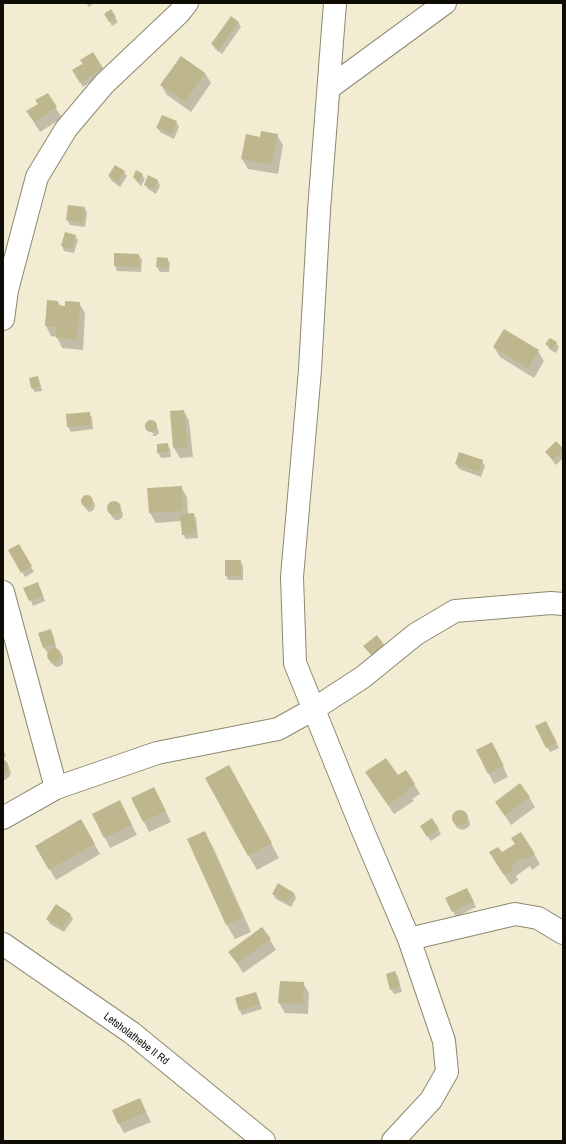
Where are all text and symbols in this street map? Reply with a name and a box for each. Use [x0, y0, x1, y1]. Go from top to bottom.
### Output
street label: Letsholathebe II Rd [101, 1010, 171, 1068]

